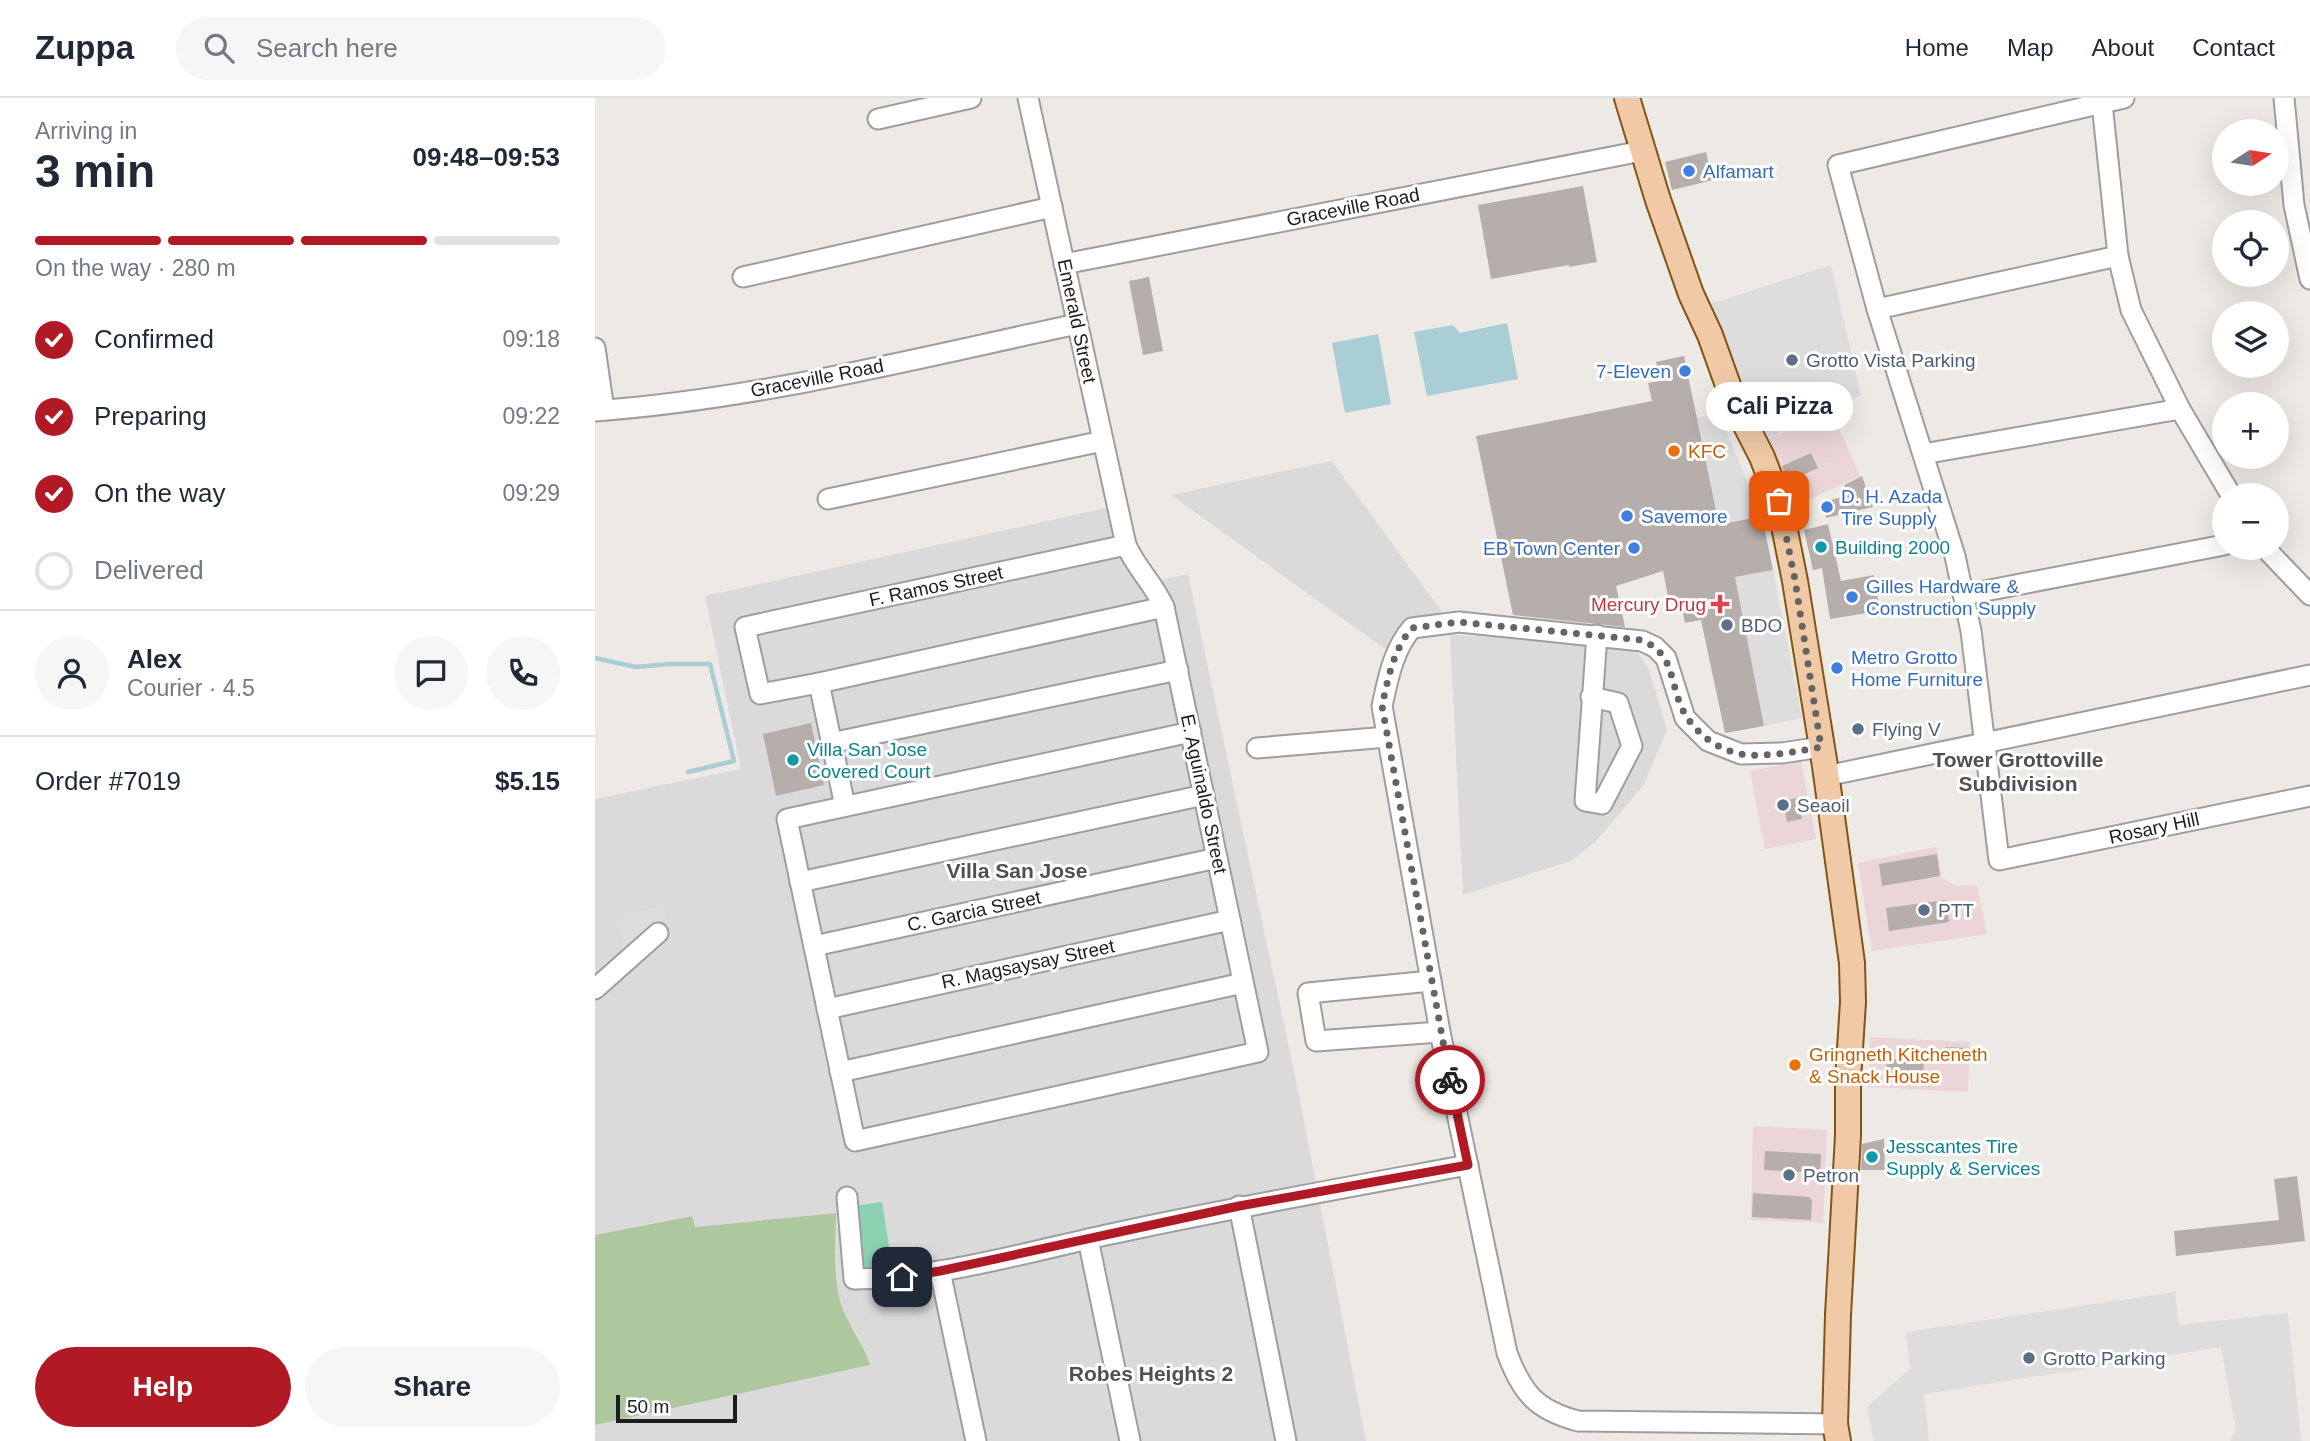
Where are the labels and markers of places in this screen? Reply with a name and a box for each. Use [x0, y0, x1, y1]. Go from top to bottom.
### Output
place label: Alfamart [1703, 161, 1774, 182]
marker: Alfamart [1681, 163, 1697, 179]
place label: Grotto Vista Parking [1806, 350, 1976, 371]
marker: Grotto Vista Parking [1784, 352, 1800, 368]
place label: 7-Eleven [1596, 361, 1671, 382]
marker: 7-Eleven [1677, 363, 1693, 379]
callout: Cali Pizza [1705, 382, 1853, 431]
place label: KFC [1688, 441, 1726, 462]
marker: KFC [1666, 443, 1682, 459]
pin [1749, 471, 1809, 531]
place label: D. H. Azada Tire Supply [1841, 486, 1943, 529]
marker: D. H. Azada Tire Supply [1819, 499, 1835, 515]
place label: Savemore [1641, 506, 1728, 527]
marker: Savemore [1619, 508, 1635, 524]
place label: Building 2000 [1835, 537, 1950, 558]
place label: EB Town Center [1483, 538, 1621, 559]
marker: Building 2000 [1813, 539, 1829, 555]
marker: EB Town Center [1626, 540, 1642, 556]
place label: Gilles Hardware & Construction Supply [1866, 576, 2037, 619]
marker: Gilles Hardware & Construction Supply [1844, 589, 1860, 605]
place label: Mercury Drug [1591, 594, 1706, 615]
marker: Mercury Drug [1712, 596, 1728, 612]
place label: BDO [1741, 615, 1782, 636]
marker: BDO [1719, 617, 1735, 633]
place label: Metro Grotto Home Furniture [1851, 647, 1983, 690]
marker: Metro Grotto Home Furniture [1829, 660, 1845, 676]
place label: Flying V [1872, 719, 1941, 740]
marker: Flying V [1850, 721, 1866, 737]
place label: Villa San Jose Covered Court [807, 739, 931, 782]
marker: Villa San Jose Covered Court [785, 752, 801, 768]
place label: Seaoil [1797, 795, 1850, 816]
marker: Seaoil [1775, 797, 1791, 813]
place label: PTT [1938, 900, 1974, 921]
marker: PTT [1916, 902, 1932, 918]
place label: Gringneth Kitcheneth & Snack House [1809, 1044, 1988, 1087]
marker: Gringneth Kitcheneth & Snack House [1787, 1057, 1803, 1073]
place label: Jesscantes Tire Supply & Services [1886, 1136, 2040, 1179]
marker: Jesscantes Tire Supply & Services [1864, 1149, 1880, 1165]
place label: Petron [1803, 1165, 1859, 1186]
marker: Petron [1781, 1167, 1797, 1183]
pin [872, 1247, 932, 1307]
place label: Grotto Parking [2043, 1348, 2166, 1369]
marker: Grotto Parking [2021, 1350, 2037, 1366]

